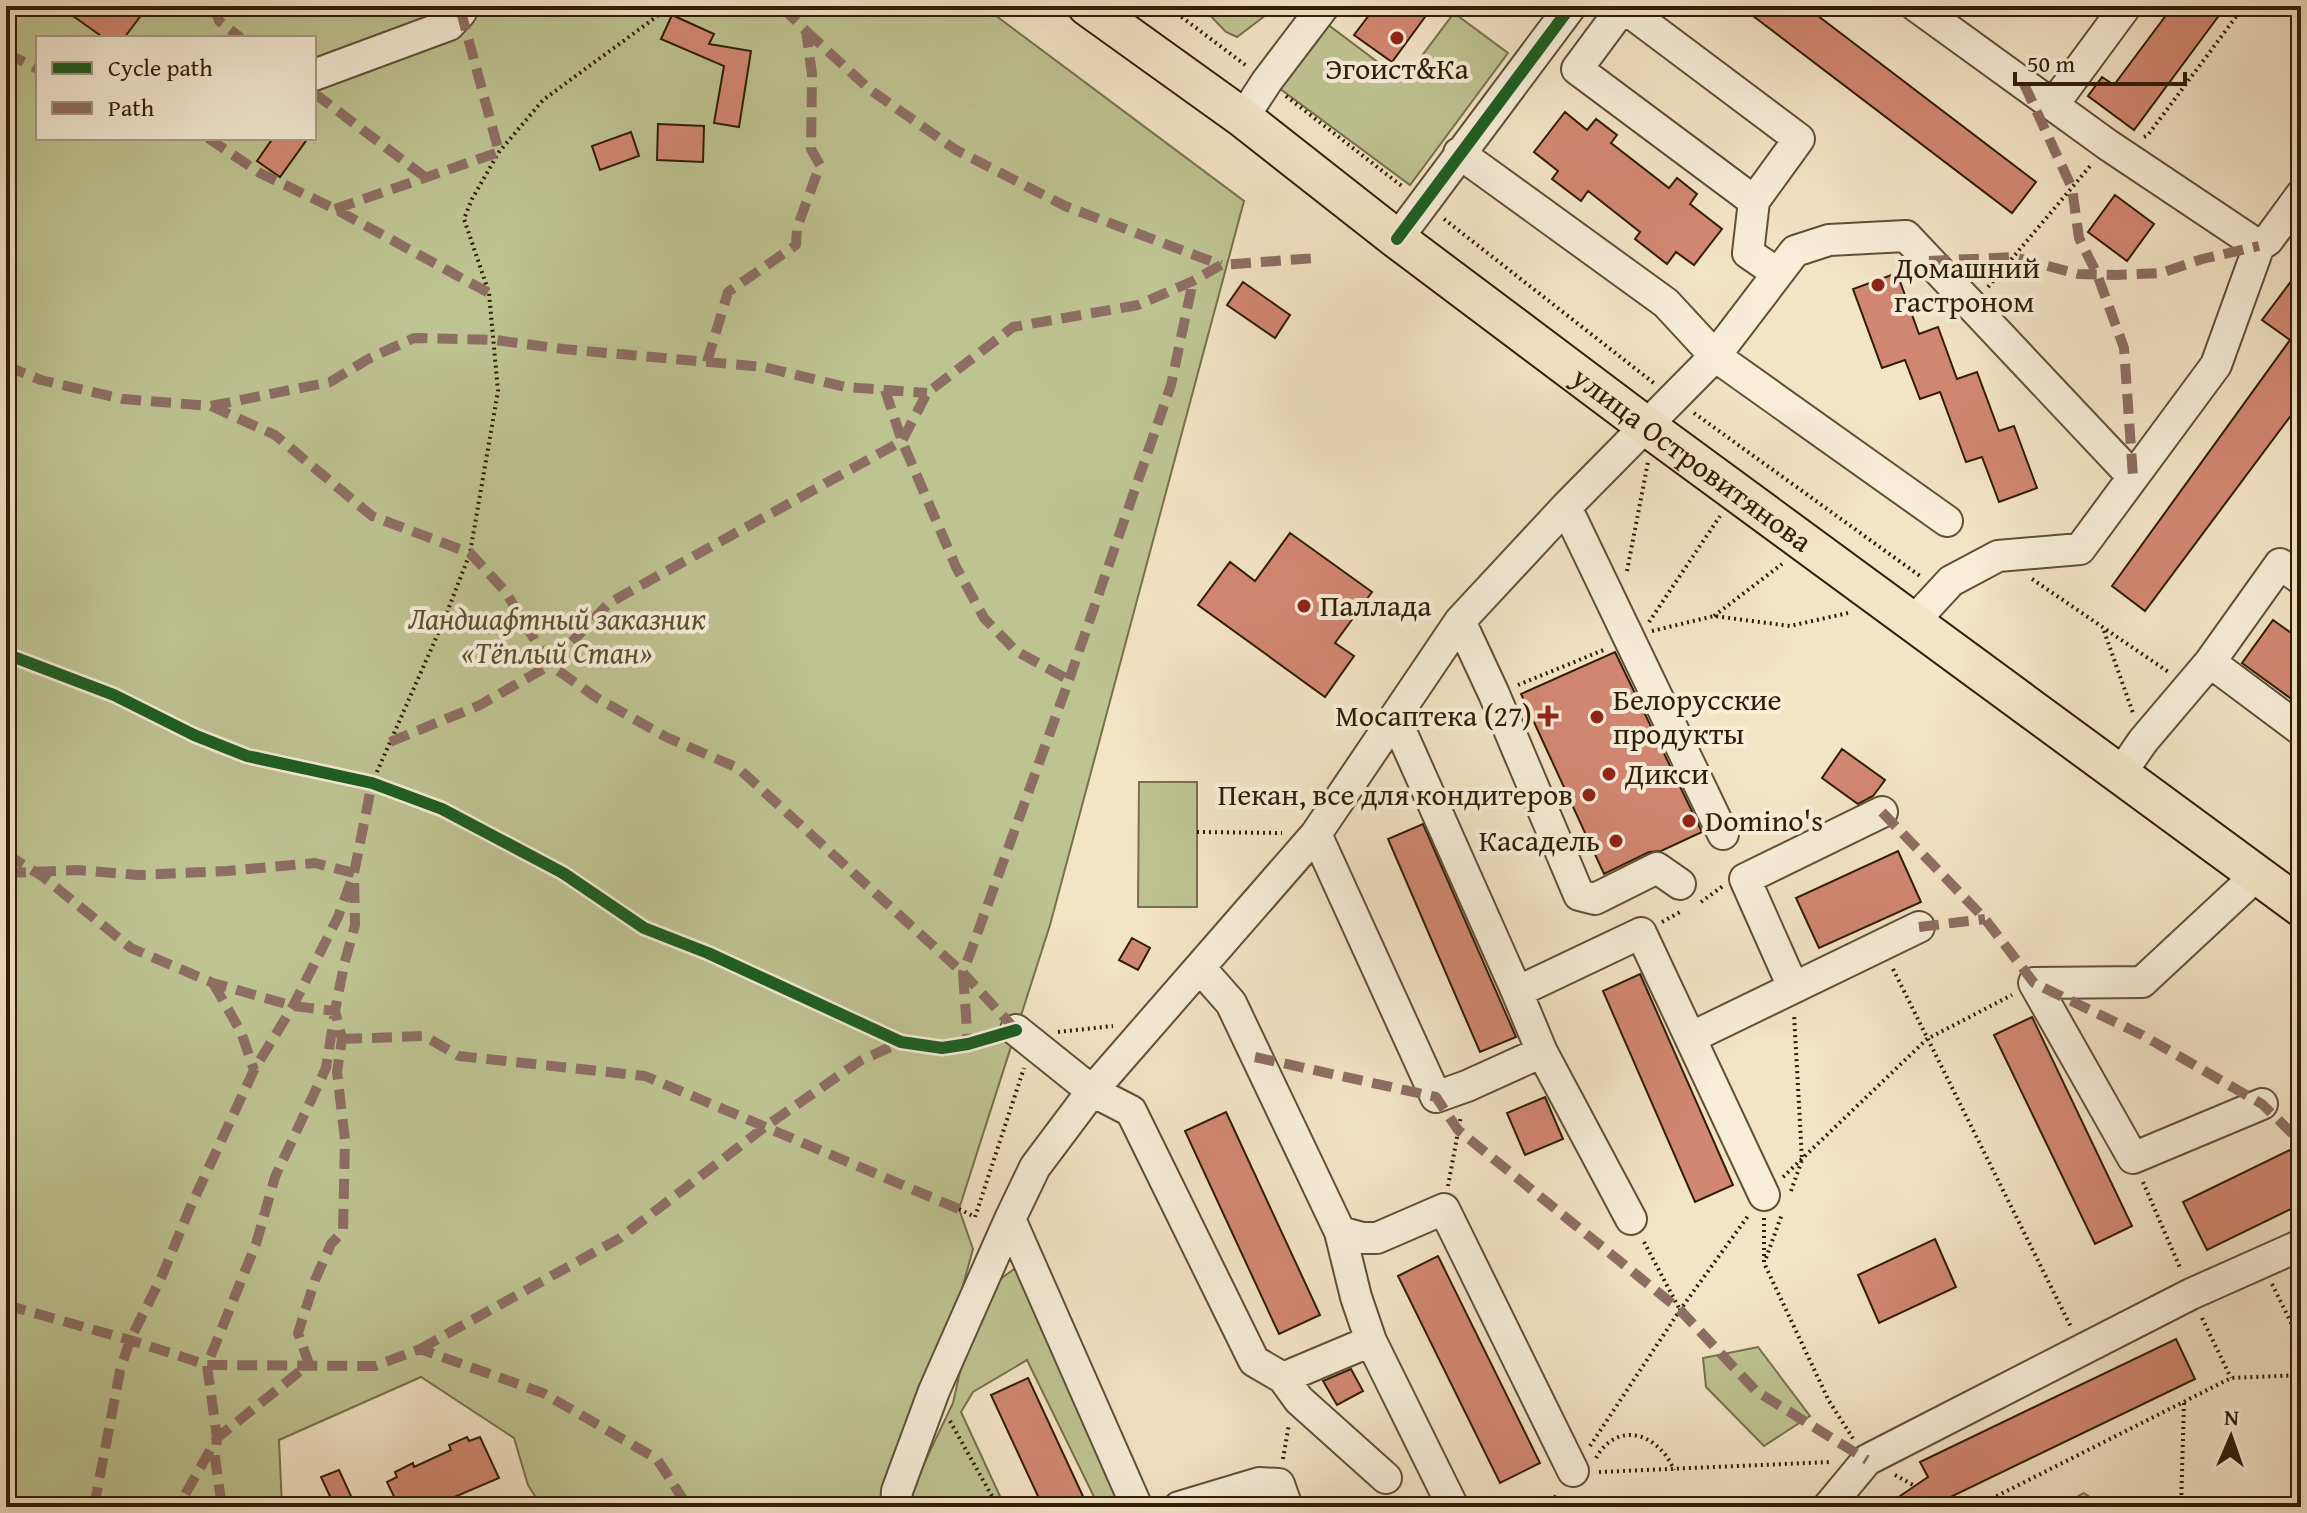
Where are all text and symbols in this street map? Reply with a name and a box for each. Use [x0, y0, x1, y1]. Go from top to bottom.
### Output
marker: Эгоист&Ка [1388, 29, 1406, 47]
legend [36, 36, 316, 140]
scale bar [2015, 36, 2185, 86]
place label: Эгоист&Ка [1325, 46, 1470, 90]
text: 50 m [2027, 46, 2075, 81]
text: Cycle path [108, 50, 213, 85]
text: Path [108, 90, 155, 125]
place label: Домашний гастроном [1893, 245, 2040, 323]
marker: Домашний гастроном [1869, 276, 1887, 294]
street label: улица Островитянова [1562, 354, 1822, 562]
place label: Паллада [1320, 583, 1432, 627]
park label: Ландшафтный заказник «Тёплый Стан» [408, 596, 706, 674]
marker: Паллада [1295, 597, 1313, 615]
place label: Белорусские продукты [1613, 677, 1782, 755]
place label: Мосаптека (27) [1335, 693, 1532, 737]
marker: Мосаптека (27) [1539, 707, 1557, 725]
marker: Белорусские продукты [1588, 708, 1606, 726]
place label: Дикси [1624, 751, 1709, 795]
marker: Дикси [1600, 765, 1618, 783]
place label: Пекан, все для кондитеров [1218, 772, 1573, 816]
marker: Пекан, все для кондитеров [1580, 786, 1598, 804]
place label: Domino's [1705, 798, 1823, 842]
marker: Domino's [1680, 812, 1698, 830]
place label: Касадель [1479, 818, 1600, 862]
marker: Касадель [1607, 832, 1625, 850]
north arrow [2191, 1397, 2271, 1477]
text: N [2224, 1401, 2240, 1433]

